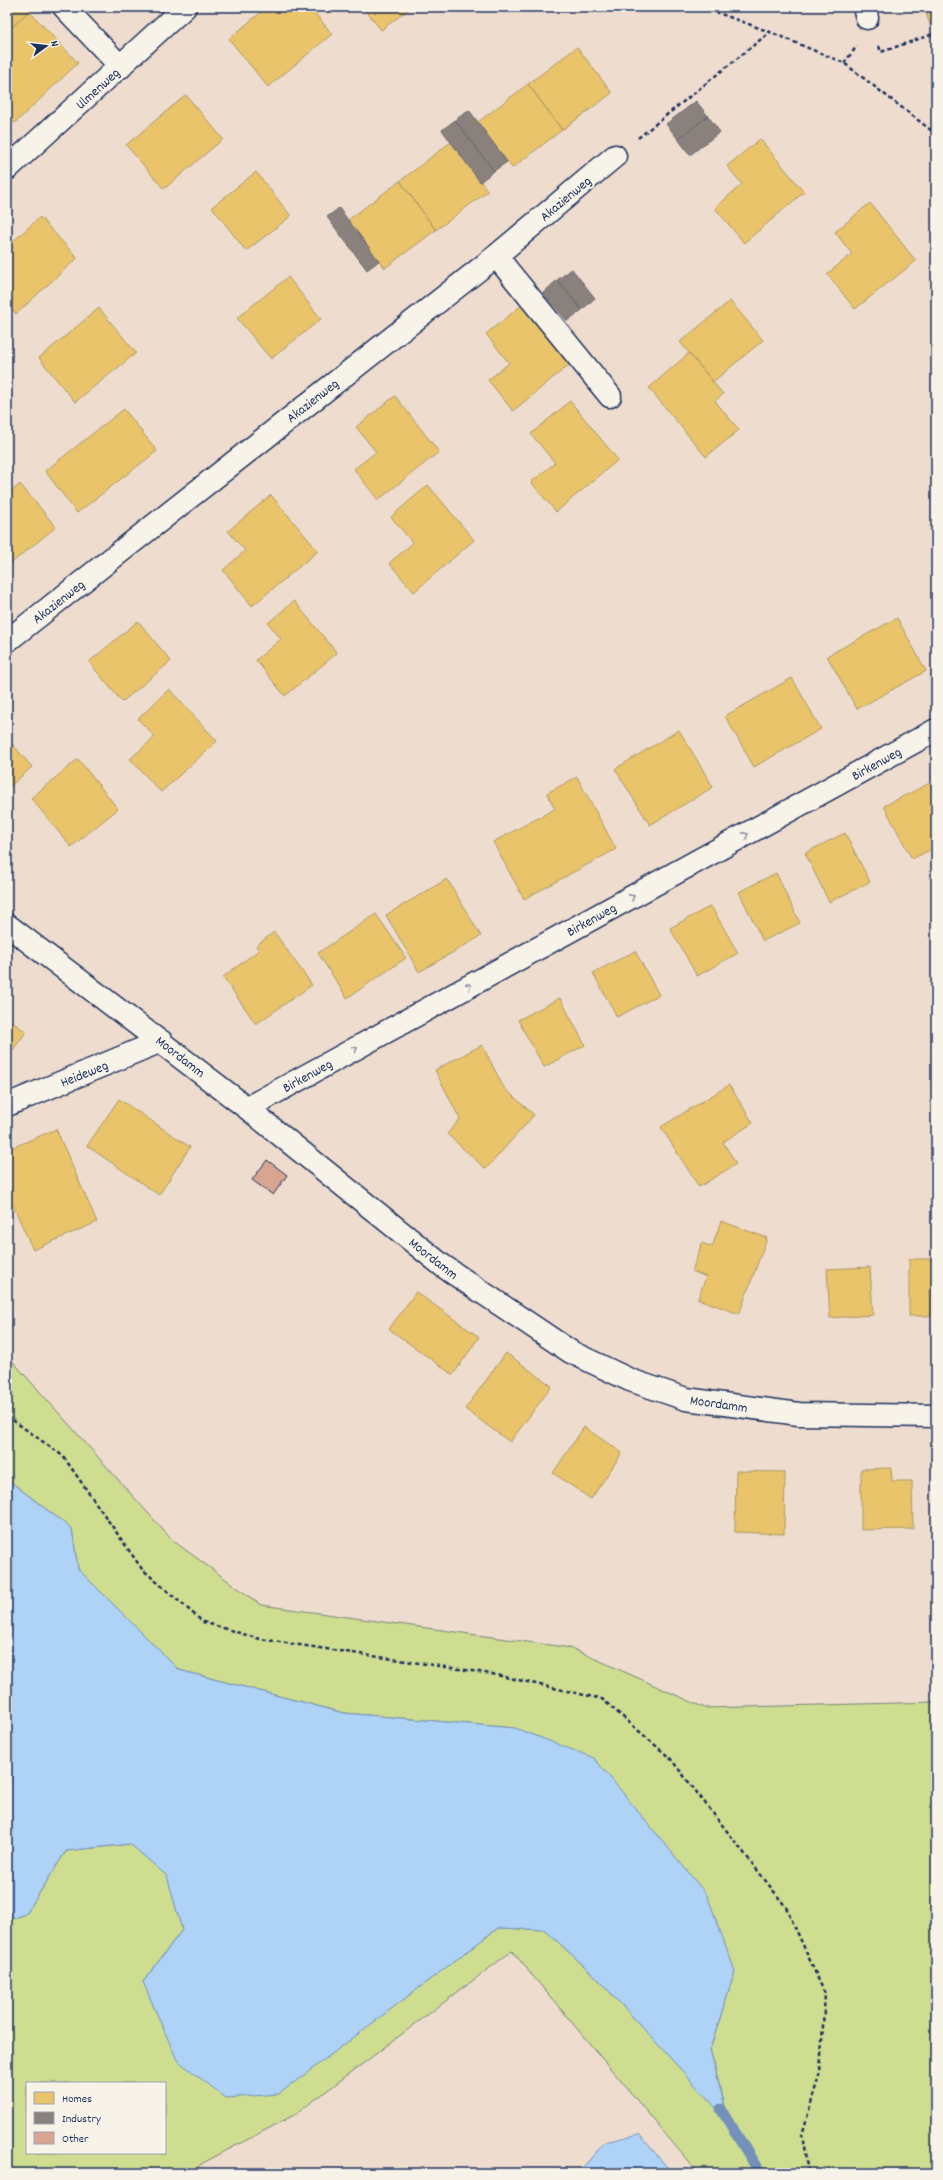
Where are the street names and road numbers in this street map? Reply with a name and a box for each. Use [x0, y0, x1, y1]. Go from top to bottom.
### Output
street label: Ulmenweg [72, 64, 125, 115]
street label: Akazienweg [536, 172, 596, 227]
street label: Akazienweg [283, 375, 344, 428]
street label: Akazienweg [29, 576, 90, 629]
street label: Birkenweg [848, 743, 905, 787]
street label: Birkenweg [563, 899, 620, 943]
street label: Moordamm [151, 1032, 209, 1083]
street label: Birkenweg [279, 1055, 336, 1099]
street label: Heideweg [58, 1056, 112, 1093]
street label: Moordamm [404, 1234, 462, 1285]
street label: Moordamm [688, 1391, 749, 1419]

